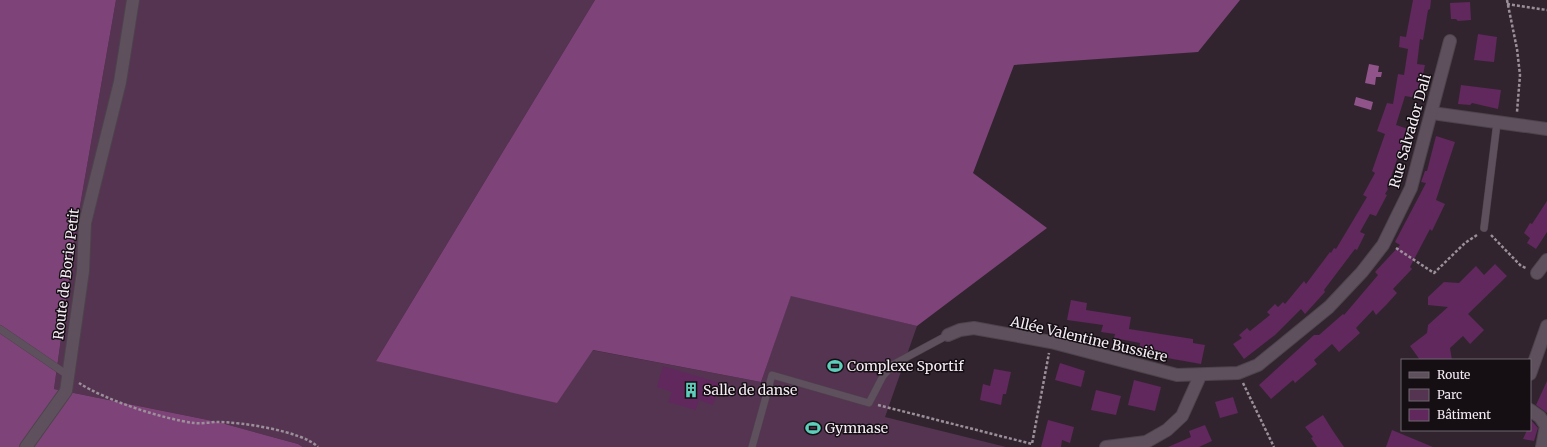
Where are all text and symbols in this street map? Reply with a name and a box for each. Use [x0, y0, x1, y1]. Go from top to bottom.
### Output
street label: Rue Salvador Dali [1385, 71, 1435, 190]
street label: Route de Borie Petit [49, 207, 83, 341]
street label: Allée Valentine Bussière [1008, 312, 1169, 366]
sports icon: Complexe Sportif [826, 357, 844, 375]
place label: Complexe Sportif [847, 357, 964, 375]
legend [1401, 359, 1531, 431]
text: Route [1437, 367, 1470, 382]
building icon: Salle de danse [682, 381, 700, 399]
place label: Salle de danse [703, 381, 797, 399]
text: Parc [1437, 387, 1462, 402]
text: Bâtiment [1437, 407, 1491, 422]
sports icon: Gymnase [804, 419, 822, 437]
place label: Gymnase [825, 419, 888, 437]

